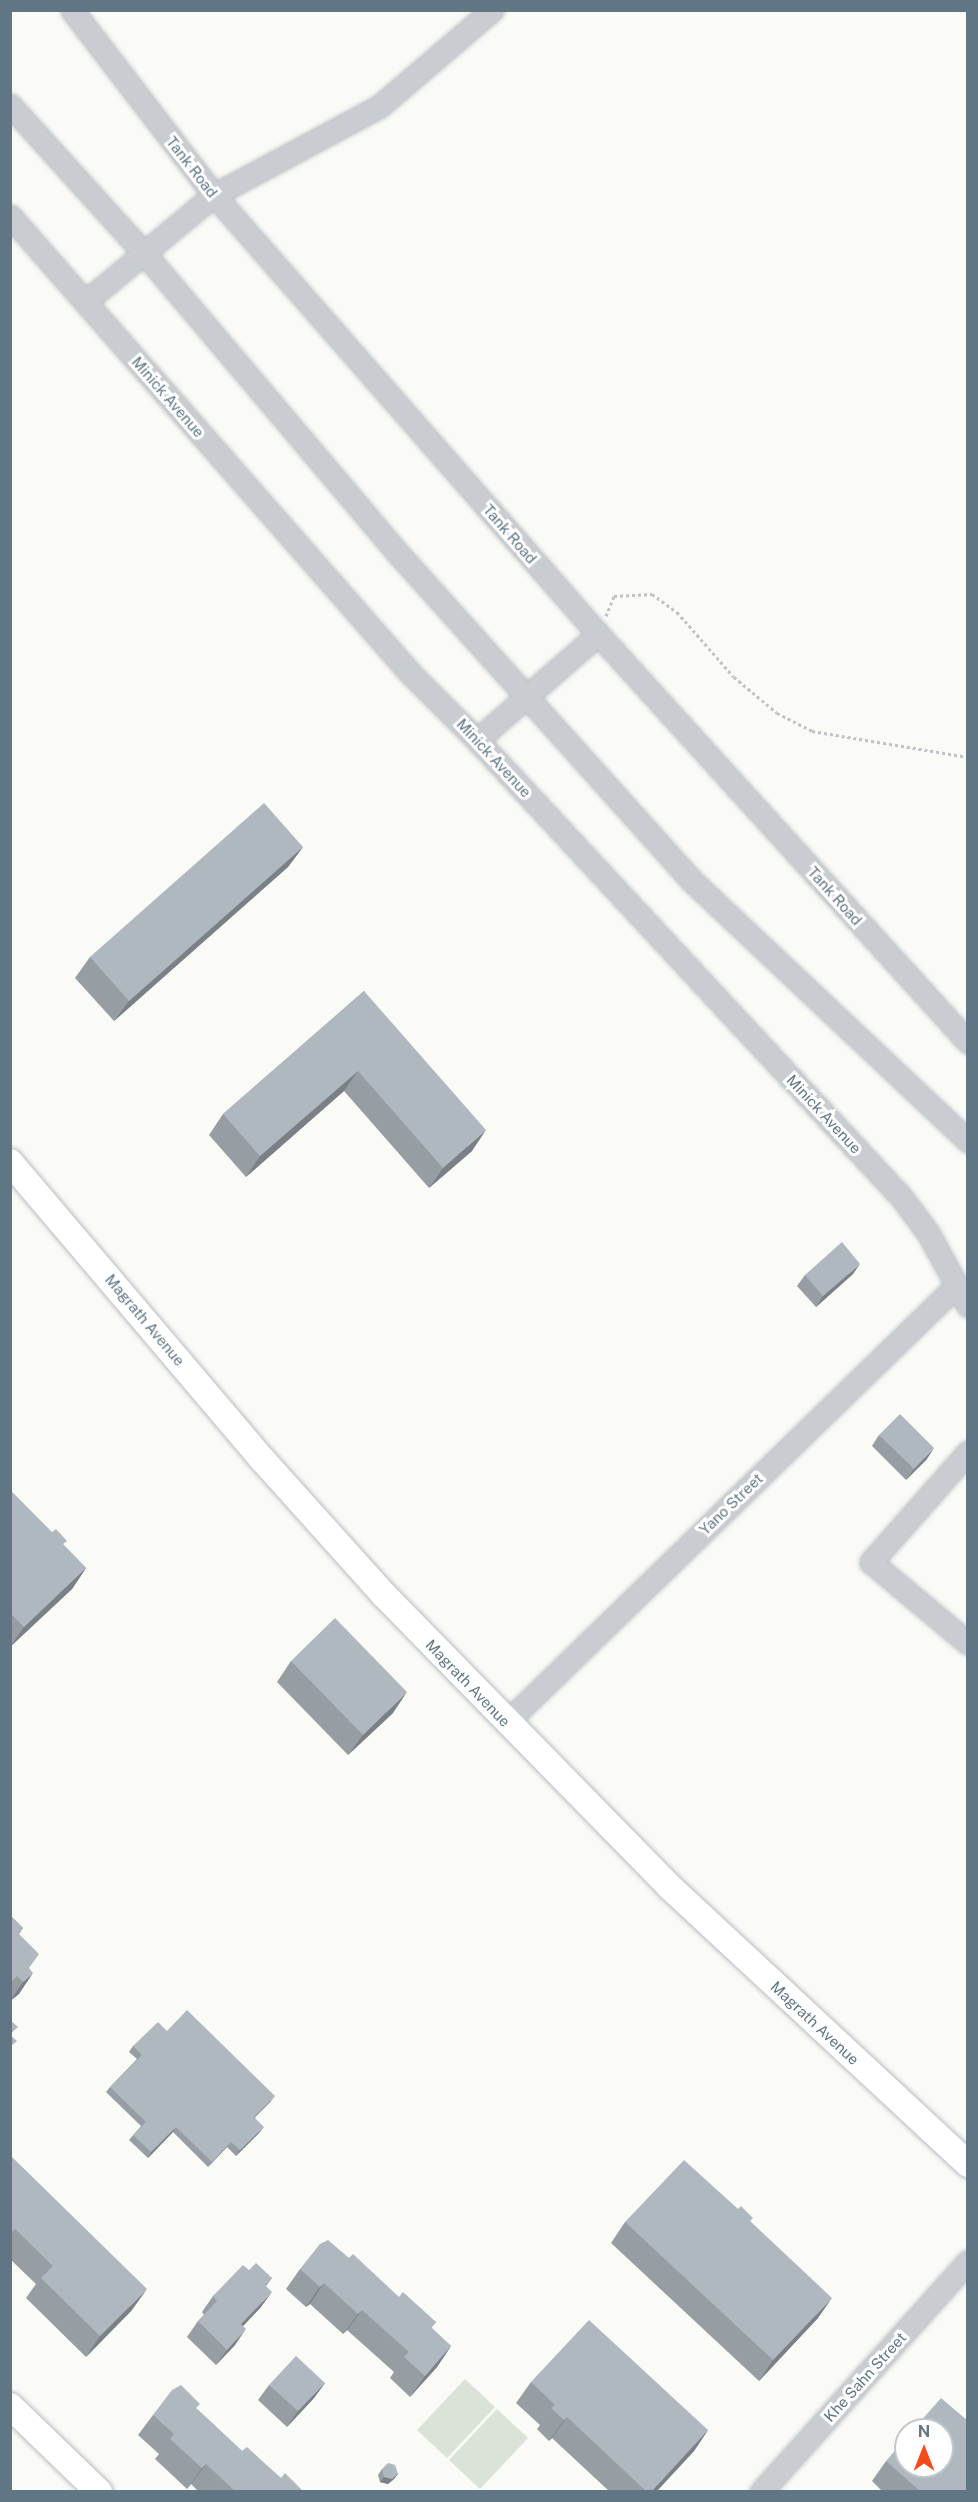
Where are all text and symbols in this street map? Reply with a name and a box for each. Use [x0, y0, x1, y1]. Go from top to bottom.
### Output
street label: Tank Road [163, 133, 221, 201]
street label: Minick Avenue [128, 353, 208, 441]
street label: Tank Road [479, 501, 541, 567]
street label: Minick Avenue [453, 715, 535, 801]
street label: Tank Road [804, 863, 866, 929]
street label: Minick Avenue [783, 1071, 865, 1157]
street label: Magrath Avenue [101, 1271, 189, 1369]
street label: Yano Street [696, 1469, 766, 1539]
street label: Magrath Avenue [422, 1636, 514, 1730]
street label: Magrath Avenue [767, 1978, 863, 2068]
street label: Khe Sahn Street [820, 2329, 910, 2425]
north arrow [894, 2418, 954, 2478]
text: N [918, 2422, 930, 2441]

